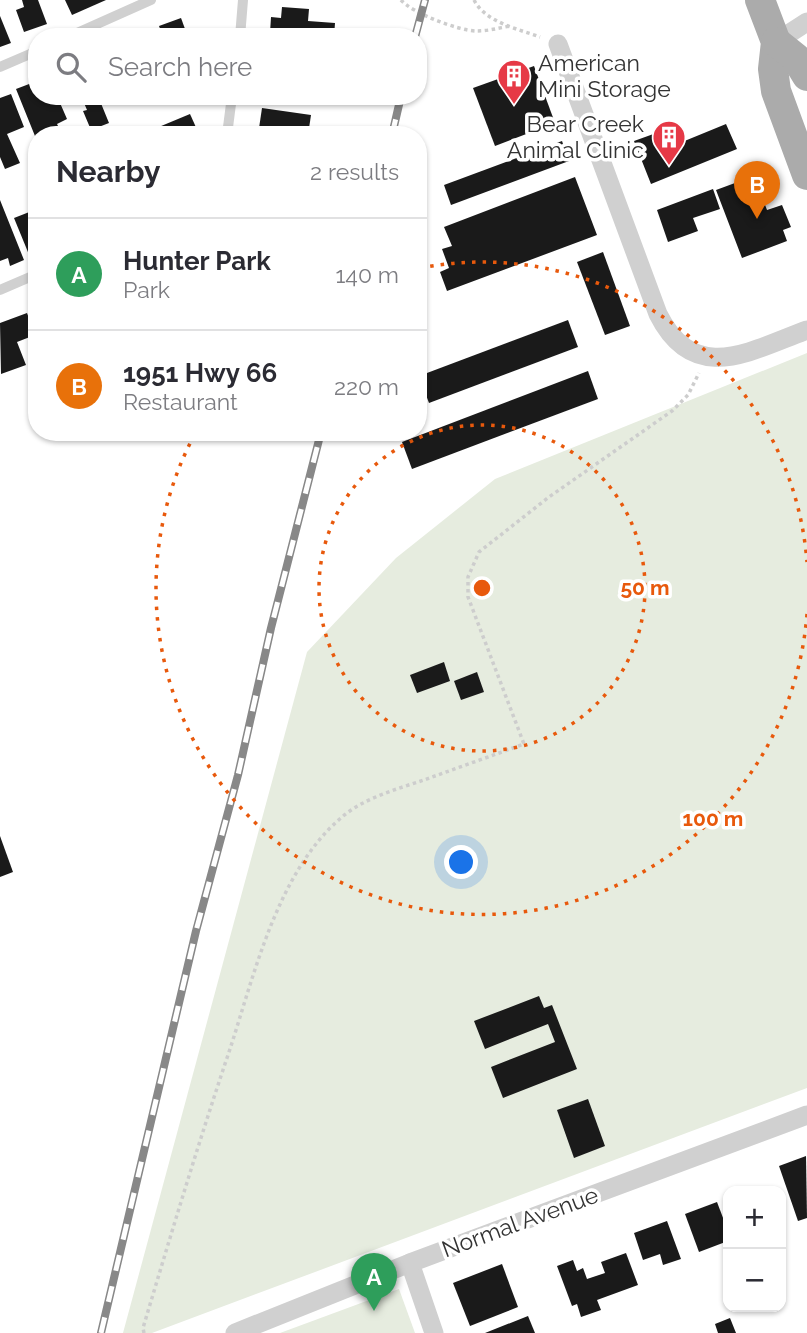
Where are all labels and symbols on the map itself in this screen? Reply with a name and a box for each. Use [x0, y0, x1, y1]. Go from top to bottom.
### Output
place label: American Mini Storage [538, 49, 671, 102]
building icon: American Mini Storage [495, 57, 533, 106]
place label: Bear Creek Animal Clinic [507, 110, 644, 163]
building icon: Bear Creek Animal Clinic [650, 118, 688, 167]
pin: B [734, 161, 780, 219]
text: 50 m [620, 575, 670, 600]
centre of rings [470, 576, 494, 600]
text: 100 m [683, 806, 743, 831]
your location [444, 845, 478, 879]
street label: Normal Avenue [438, 1181, 602, 1262]
pin: A [351, 1253, 397, 1311]

